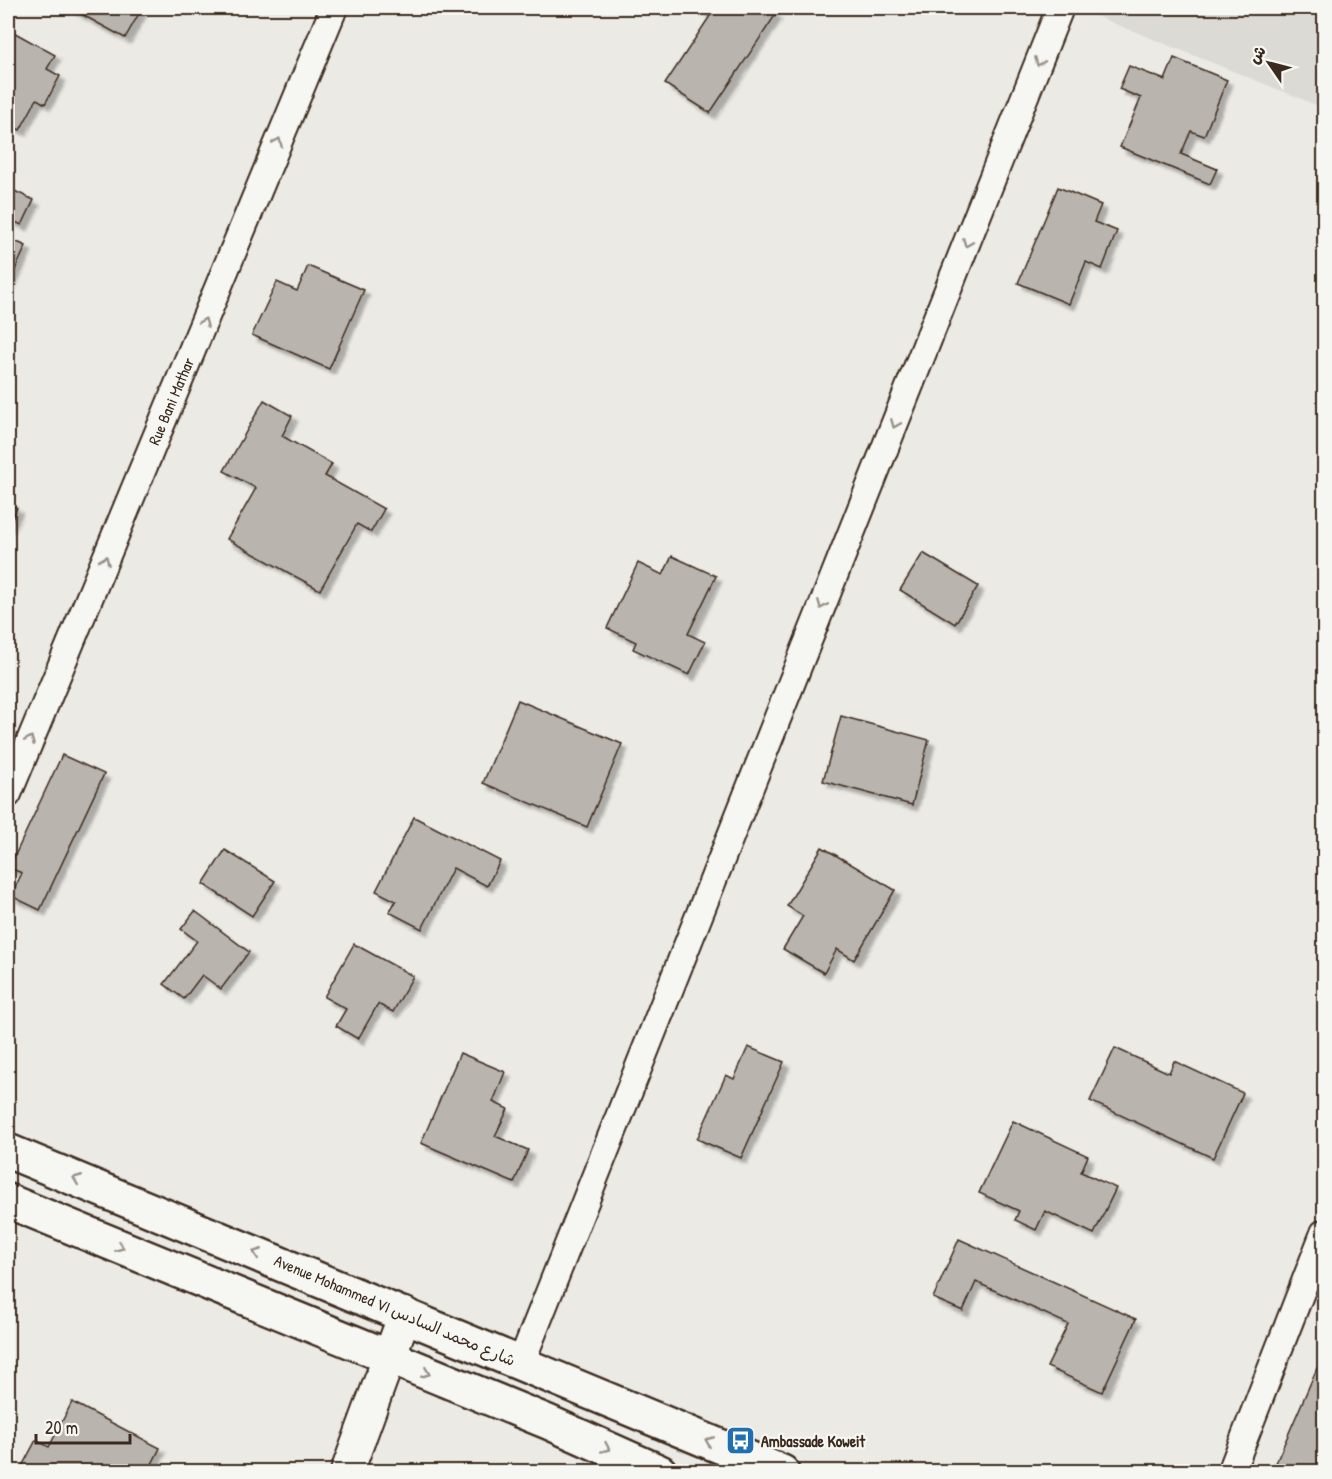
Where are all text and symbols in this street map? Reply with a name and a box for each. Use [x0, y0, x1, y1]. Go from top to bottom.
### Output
north arrow [1239, 33, 1299, 93]
text: ش [1243, 41, 1271, 68]
one-way arrow [1034, 56, 1046, 67]
one-way arrow [271, 137, 283, 148]
one-way arrow [962, 237, 974, 248]
one-way arrow [197, 317, 209, 328]
street label: Rue Bani Mathar [143, 354, 199, 448]
one-way arrow [889, 418, 902, 429]
one-way arrow [98, 555, 110, 566]
one-way arrow [817, 600, 830, 610]
one-way arrow [23, 735, 35, 746]
one-way arrow [72, 1174, 83, 1186]
one-way arrow [114, 1240, 125, 1252]
one-way arrow [252, 1248, 263, 1260]
street label: Avenue Mohammed VI شارع محمد السادس [271, 1249, 519, 1372]
one-way arrow [420, 1366, 431, 1378]
scale bar [36, 1407, 130, 1445]
text: 20 m [45, 1415, 78, 1440]
bus stop icon: Ambassade Koweit [724, 1425, 756, 1457]
place label: Ambassade Koweit [761, 1430, 866, 1452]
one-way arrow [704, 1436, 715, 1448]
one-way arrow [600, 1441, 611, 1453]

